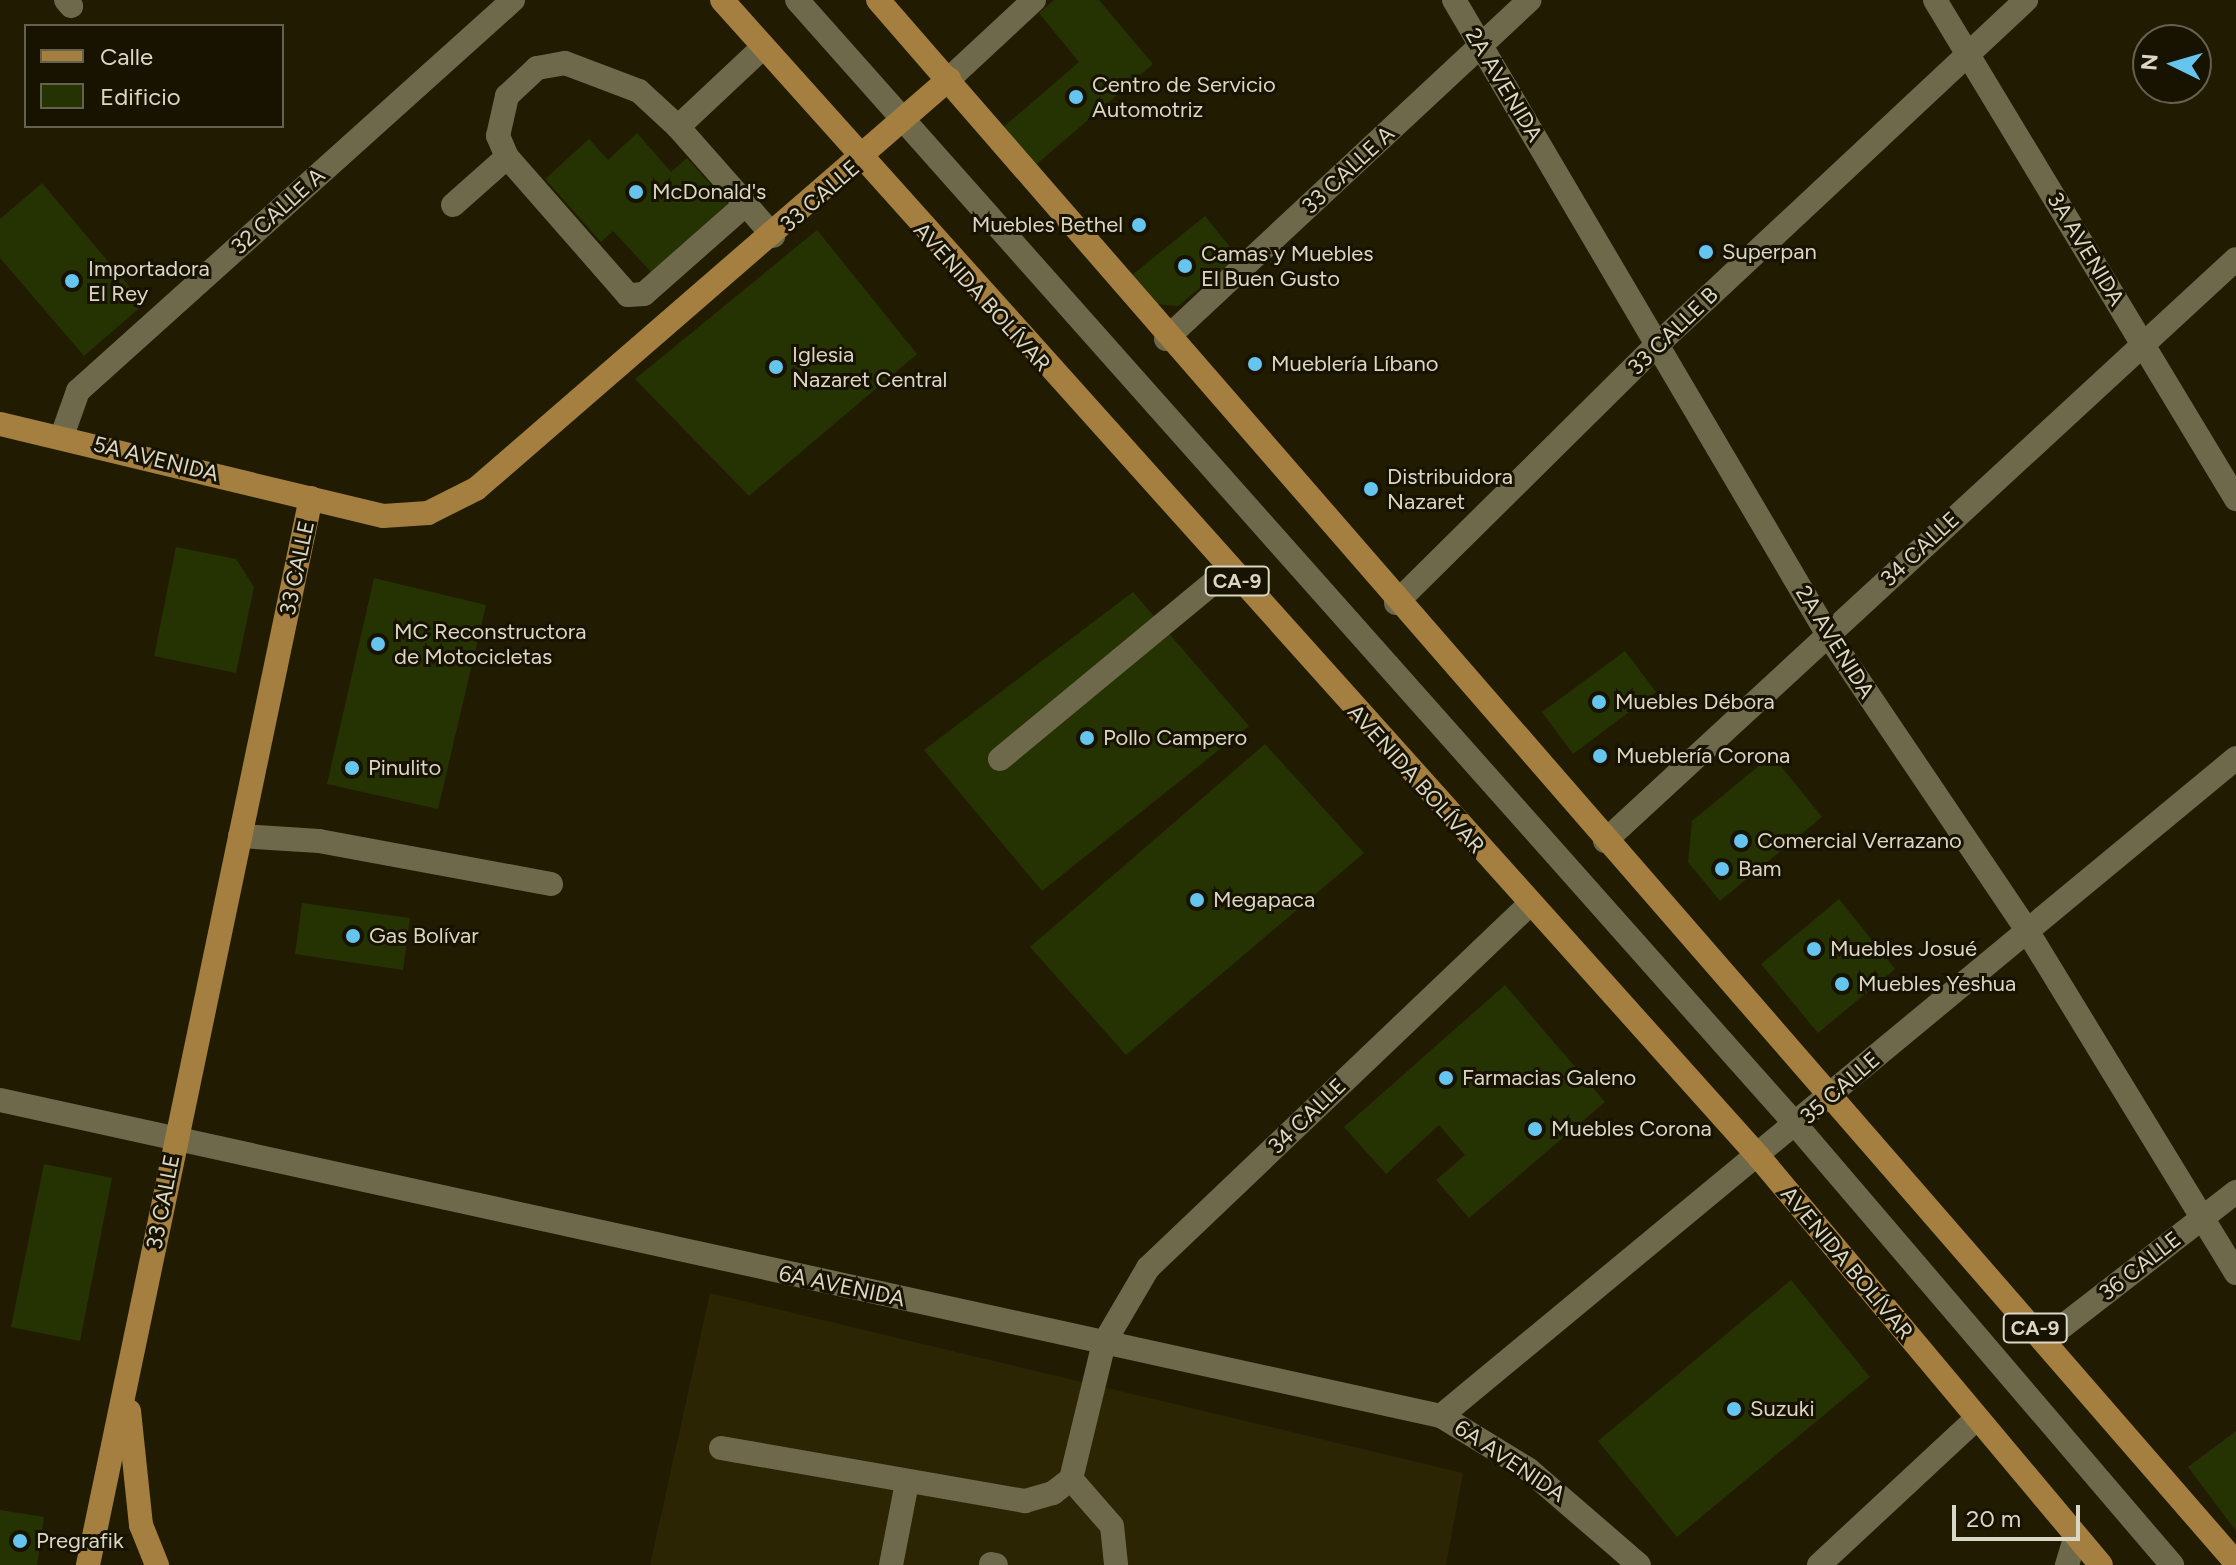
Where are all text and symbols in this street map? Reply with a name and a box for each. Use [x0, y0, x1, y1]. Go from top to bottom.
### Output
street label: 2A AVENIDA [1460, 23, 1548, 147]
legend [24, 24, 284, 128]
north arrow [2132, 24, 2212, 104]
text: Calle [100, 42, 153, 71]
text: N [2135, 52, 2164, 72]
place label: Centro de Servicio Automotriz [1092, 71, 1276, 122]
text: Edificio [100, 82, 181, 111]
marker: Centro de Servicio Automotriz [1067, 88, 1085, 106]
street label: 33 CALLE A [1296, 121, 1400, 219]
street label: 33 CALLE [775, 155, 865, 237]
street label: 32 CALLE A [226, 162, 330, 260]
place label: McDonald's [652, 179, 766, 205]
marker: McDonald's [627, 183, 645, 201]
street label: 3A AVENIDA [2042, 188, 2130, 310]
place label: Muebles Bethel [972, 212, 1123, 238]
marker: Muebles Bethel [1130, 216, 1148, 234]
street label: AVENIDA BOLÍVAR [908, 217, 1056, 377]
place label: Superpan [1722, 239, 1817, 265]
place label: Camas y Muebles El Buen Gusto [1201, 240, 1374, 292]
marker: Superpan [1697, 243, 1715, 261]
place label: Importadora El Rey [88, 255, 210, 306]
marker: Camas y Muebles El Buen Gusto [1176, 257, 1194, 275]
marker: Importadora El Rey [63, 272, 81, 290]
street label: 33 CALLE B [1623, 282, 1723, 380]
place label: Iglesia Nazaret Central [792, 341, 947, 392]
place label: Mueblería Líbano [1271, 351, 1439, 377]
marker: Mueblería Líbano [1246, 355, 1264, 373]
marker: Iglesia Nazaret Central [767, 358, 785, 376]
street label: 5A AVENIDA [91, 431, 221, 487]
place label: Distribuidora Nazaret [1387, 463, 1513, 514]
marker: Distribuidora Nazaret [1362, 480, 1380, 498]
street label: 34 CALLE [1875, 506, 1965, 592]
street label: 33 CALLE [274, 518, 320, 618]
road number: CA-9 [1203, 565, 1271, 597]
street label: 2A AVENIDA [1790, 581, 1880, 703]
place label: MC Reconstructora de Motocicletas [394, 618, 586, 670]
marker: MC Reconstructora de Motocicletas [369, 635, 387, 653]
place label: Muebles Débora [1615, 689, 1775, 715]
marker: Muebles Débora [1590, 693, 1608, 711]
street label: AVENIDA BOLÍVAR [1342, 699, 1490, 859]
place label: Pollo Campero [1103, 725, 1247, 751]
marker: Pollo Campero [1078, 729, 1096, 747]
place label: Mueblería Corona [1616, 743, 1790, 769]
marker: Mueblería Corona [1591, 747, 1609, 765]
place label: Pinulito [368, 755, 441, 781]
marker: Pinulito [343, 759, 361, 777]
place label: Comercial Verrazano [1757, 828, 1962, 854]
marker: Comercial Verrazano [1732, 832, 1750, 850]
place label: Bam [1738, 856, 1781, 882]
marker: Bam [1713, 860, 1731, 878]
place label: Megapaca [1213, 887, 1315, 913]
marker: Megapaca [1188, 891, 1206, 909]
place label: Gas Bolívar [369, 923, 479, 949]
marker: Gas Bolívar [344, 927, 362, 945]
place label: Muebles Josué [1830, 936, 1977, 962]
marker: Muebles Josué [1805, 940, 1823, 958]
place label: Muebles Yeshua [1858, 971, 2016, 997]
marker: Muebles Yeshua [1833, 975, 1851, 993]
street label: 35 CALLE [1795, 1046, 1885, 1130]
place label: Farmacias Galeno [1462, 1065, 1636, 1091]
marker: Farmacias Galeno [1437, 1069, 1455, 1087]
street label: 34 CALLE [1263, 1073, 1351, 1159]
place label: Muebles Corona [1551, 1116, 1712, 1142]
marker: Muebles Corona [1526, 1120, 1544, 1138]
street label: 33 CALLE [141, 1152, 185, 1252]
street label: AVENIDA BOLÍVAR [1775, 1181, 1919, 1345]
street label: 36 CALLE [2094, 1226, 2186, 1306]
street label: 6A AVENIDA [777, 1260, 907, 1312]
road number: CA-9 [2001, 1312, 2069, 1344]
place label: Suzuki [1750, 1396, 1815, 1422]
marker: Suzuki [1725, 1400, 1743, 1418]
street label: 6A AVENIDA [1450, 1414, 1570, 1508]
scale bar [1956, 1489, 2084, 1539]
text: 20 m [1966, 1504, 2021, 1533]
place label: Pregrafik [36, 1528, 124, 1554]
marker: Pregrafik [11, 1532, 29, 1550]

